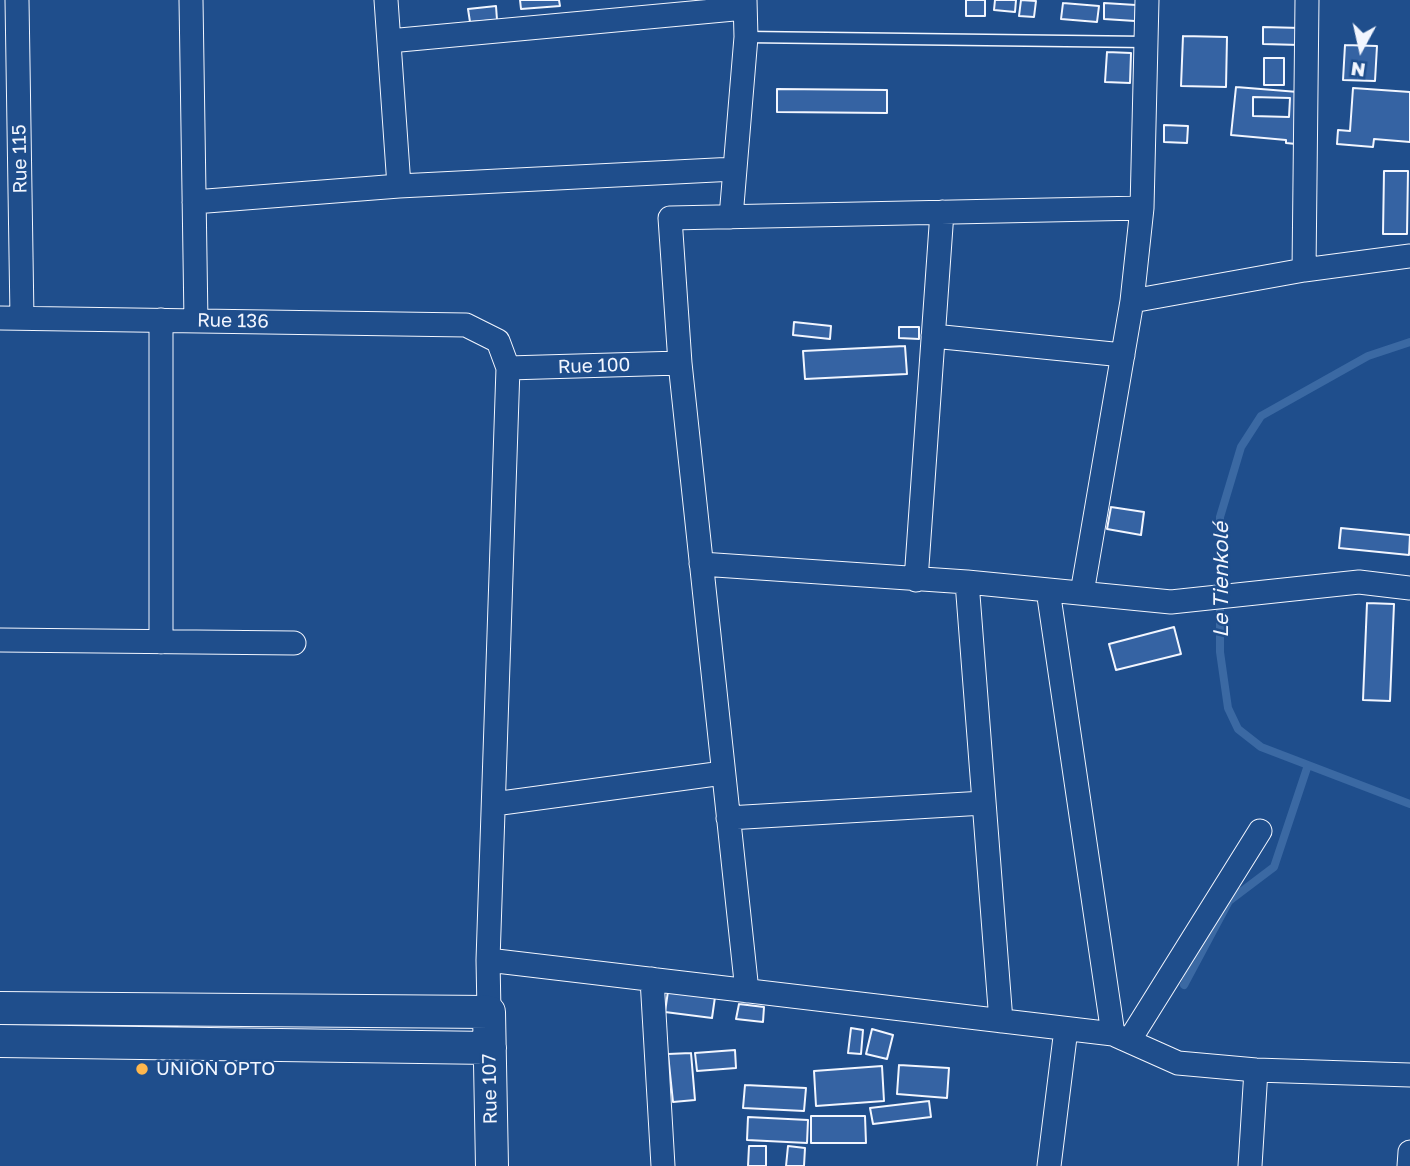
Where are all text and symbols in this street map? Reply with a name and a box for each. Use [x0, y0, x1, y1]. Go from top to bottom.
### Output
north arrow [1326, 14, 1396, 84]
text: N [1349, 58, 1367, 83]
street label: Rue 115 [8, 124, 32, 194]
street label: Rue 136 [197, 309, 269, 333]
street label: Rue 100 [557, 353, 631, 379]
water label: Le Tienkolé [1208, 522, 1234, 638]
street label: Rue 107 [478, 1053, 502, 1125]
place label: UNION OPTO [156, 1058, 275, 1080]
marker: UNION OPTO [134, 1061, 150, 1077]

